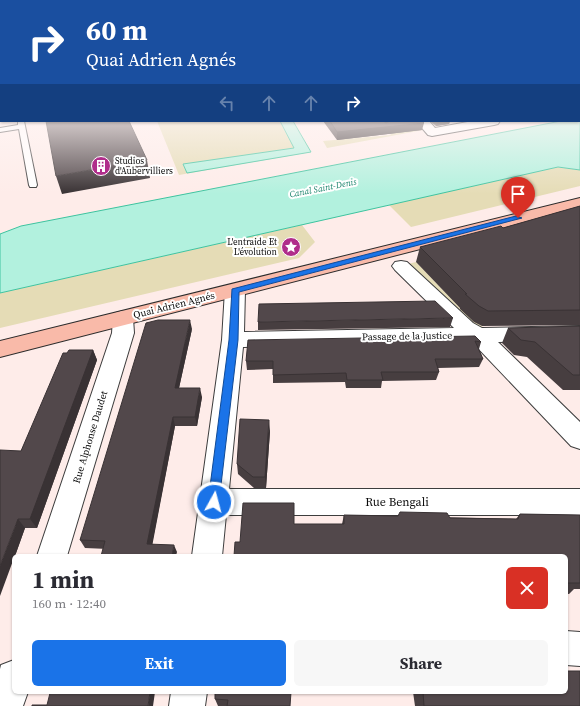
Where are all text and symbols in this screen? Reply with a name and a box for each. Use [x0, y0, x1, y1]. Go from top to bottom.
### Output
text: 60 m [86, 11, 148, 49]
icon: right [20, 16, 72, 68]
text: Quai Adrien Agnés [86, 47, 236, 72]
icon: left [216, 92, 238, 114]
icon: ahead [258, 92, 280, 114]
icon: ahead [300, 92, 322, 114]
icon: right [342, 92, 364, 114]
building icon: Studios d'Aubervilliers [90, 155, 112, 177]
place label: Studios d'Aubervilliers [115, 155, 173, 177]
water label: Canal Saint-Denis [288, 175, 358, 200]
pin [501, 177, 535, 218]
icon: arrive [507, 183, 529, 205]
place label: L'entraide Et L'évolution [227, 236, 278, 258]
place icon: L'entraide Et L'évolution [280, 236, 302, 258]
street label: Quai Adrien Agnés [132, 289, 216, 321]
street label: Passage de la Justice [362, 329, 452, 343]
street label: Rue Alphonse Daudet [70, 388, 110, 485]
position arrow [193, 481, 235, 523]
street label: Rue Bengali [365, 494, 429, 510]
text: 1 min [32, 563, 94, 596]
button: close [506, 567, 548, 609]
text: 160 m · 12:40 [32, 595, 106, 612]
button: Exit [32, 640, 286, 686]
button: Share [294, 640, 548, 686]

